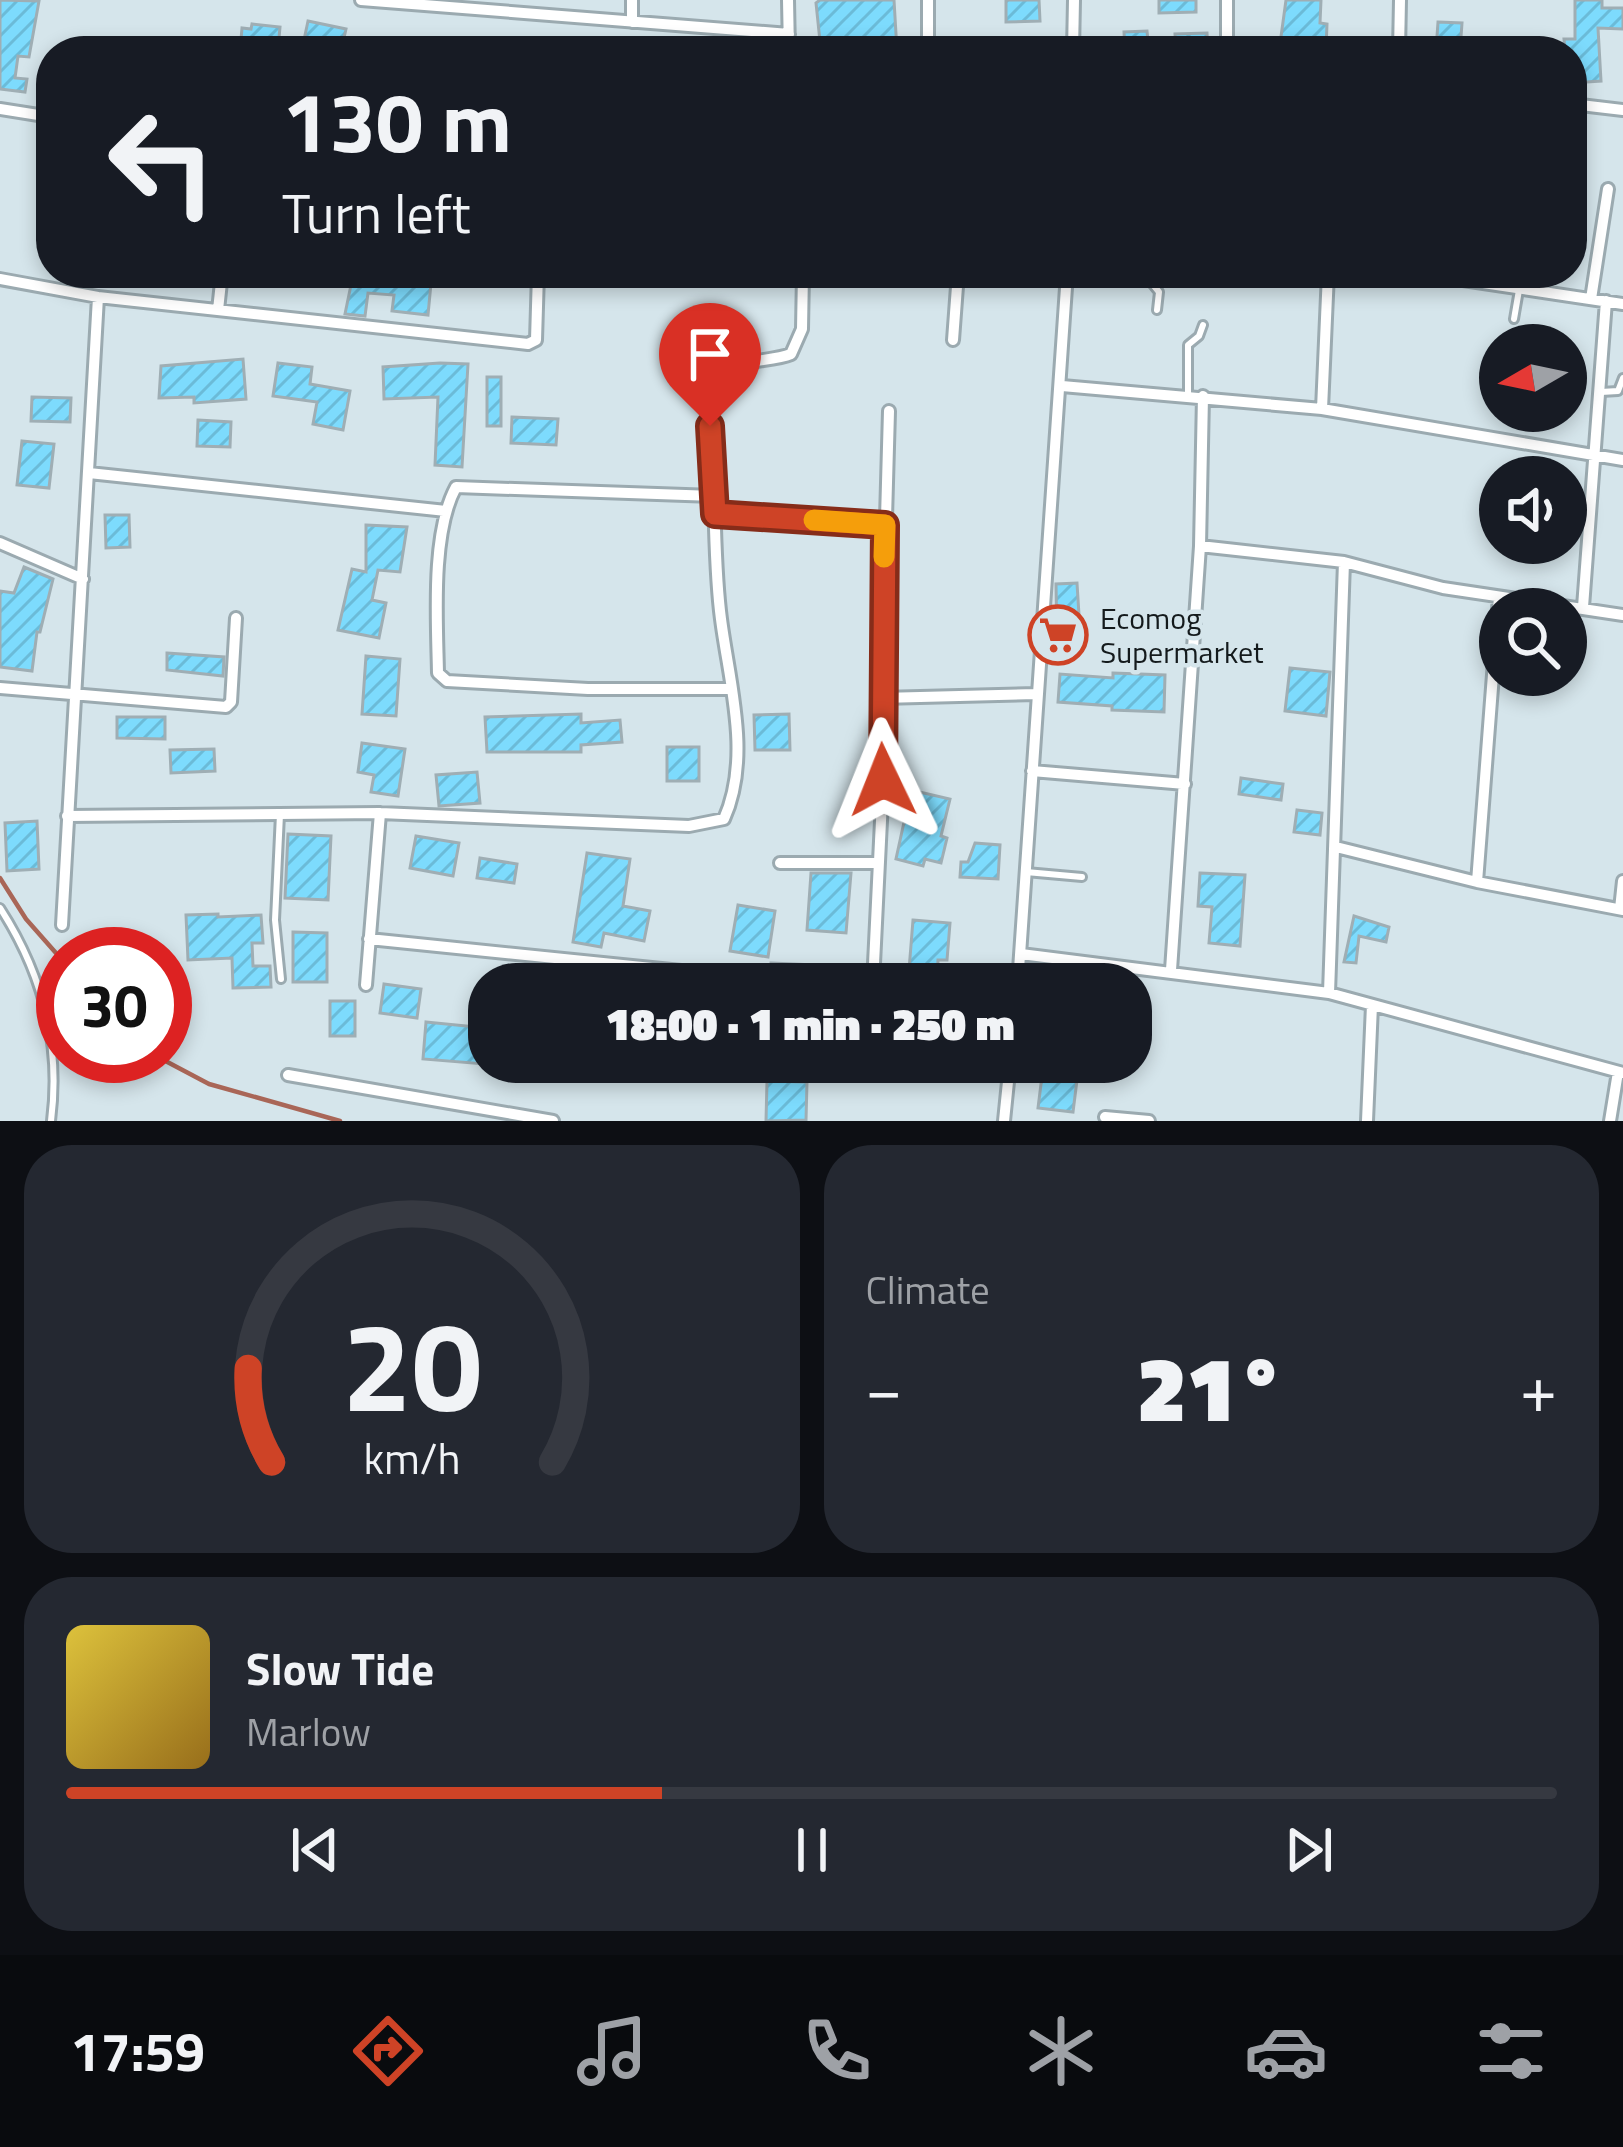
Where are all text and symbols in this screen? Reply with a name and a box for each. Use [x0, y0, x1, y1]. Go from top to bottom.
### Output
text: 130 m [282, 57, 512, 185]
icon: left [84, 84, 240, 240]
text: Turn left [282, 172, 471, 254]
pin [659, 303, 761, 426]
icon: arrive [677, 321, 743, 387]
north arrow [1479, 324, 1587, 432]
map controls [1479, 324, 1587, 696]
button: sound [1479, 456, 1587, 564]
button: search [1479, 588, 1587, 696]
place label: Ecomog Supermarket [1100, 595, 1264, 675]
supermarket icon: Ecomog Supermarket [1027, 604, 1089, 666]
position arrow [820, 717, 946, 843]
speed limit sign: 30 [36, 927, 192, 1083]
text: 18:00 · 1 min · 250 m [606, 989, 1014, 1057]
text: Climate [866, 1260, 990, 1319]
text: 20 [342, 1270, 482, 1459]
text: 21° [1137, 1319, 1286, 1456]
text: − [866, 1337, 902, 1438]
text: + [1520, 1337, 1557, 1438]
text: km/h [363, 1425, 460, 1491]
text: Slow Tide [246, 1634, 434, 1702]
text: Marlow [246, 1702, 371, 1761]
icon: previous [282, 1817, 348, 1883]
icon: pause [779, 1817, 845, 1883]
icon: next [1276, 1817, 1342, 1883]
icon: directions [346, 2009, 430, 2093]
icon: music [570, 2009, 654, 2093]
icon: phone [795, 2009, 879, 2093]
icon: climate [1019, 2009, 1103, 2093]
icon: car [1244, 2009, 1328, 2093]
icon: filters [1469, 2009, 1553, 2093]
text: 17:59 [70, 2010, 205, 2092]

